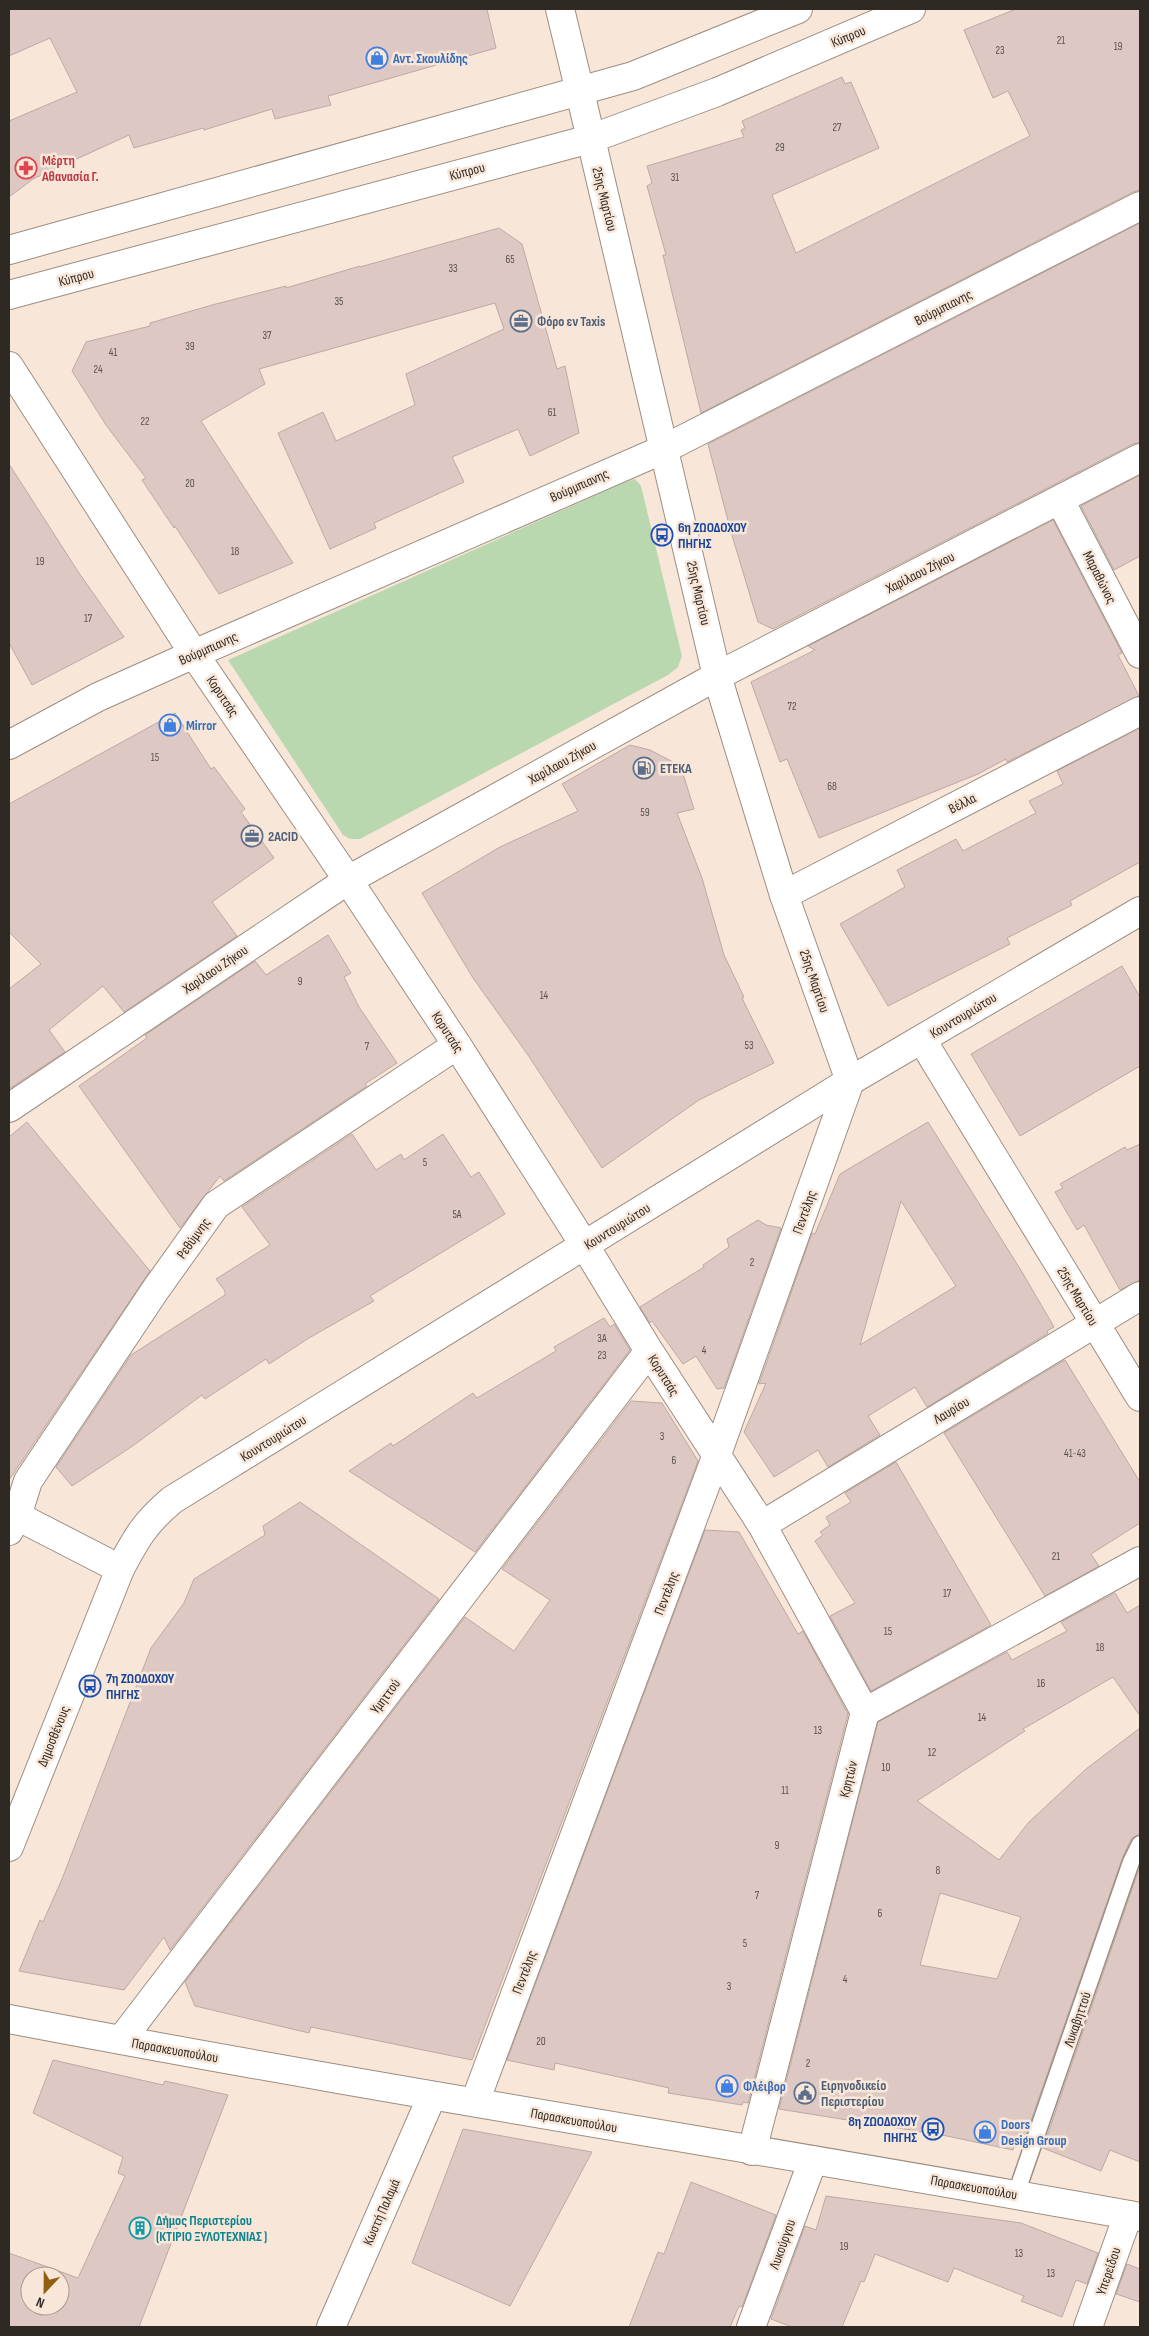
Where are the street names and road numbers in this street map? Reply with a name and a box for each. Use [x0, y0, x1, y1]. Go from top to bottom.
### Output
street label: Κύπρου [828, 22, 868, 51]
street label: Κύπρου [448, 159, 487, 184]
street label: 25ης Μαρτίου [588, 165, 621, 233]
street label: Κύπρου [57, 265, 96, 290]
street label: Βούρμπιανης [911, 286, 975, 329]
street label: Βούρμπιανης [547, 465, 611, 506]
street label: Χαρίλαου Ζήκου [882, 548, 958, 597]
street label: Μαραθώνος [1079, 548, 1120, 606]
street label: 25ης Μαρτίου [683, 559, 714, 627]
street label: Βούρμπιανης [176, 628, 240, 669]
street label: Κορυτσάς [203, 672, 242, 720]
street label: Χαρίλαου Ζήκου [525, 737, 599, 789]
street label: Βέλλα [946, 789, 979, 817]
street label: Χαρίλαου Ζήκου [179, 941, 251, 998]
street label: 25ης Μαρτίου [796, 947, 833, 1015]
street label: Κουντουριώτου [927, 989, 1000, 1042]
street label: Κορυτσάς [428, 1008, 467, 1056]
street label: Πεντέλης [789, 1188, 820, 1236]
street label: Κουντουριώτου [581, 1199, 654, 1253]
street label: Ρεθύμνης [173, 1214, 214, 1262]
street label: 25ης Μαρτίου [1053, 1264, 1102, 1329]
street label: Κορυτσάς [644, 1351, 683, 1399]
street label: Λαυρίου [929, 1393, 972, 1428]
street label: Κουντουριώτου [237, 1411, 310, 1465]
street label: Πεντέλης [650, 1569, 683, 1617]
street label: Υμηττού [367, 1675, 404, 1717]
street label: Δημοσθένους [34, 1703, 73, 1769]
street label: Κρητών [836, 1758, 861, 1799]
street label: Πεντέλης [508, 1948, 541, 1996]
street label: Λυκαβηττού [1060, 1989, 1095, 2050]
street label: Παρασκευοπούλου [130, 2035, 220, 2066]
street label: Παρασκευοπούλου [529, 2105, 619, 2136]
street label: Παρασκευοπούλου [929, 2172, 1019, 2203]
street label: Κωστή Παλαμά [359, 2176, 404, 2248]
street label: Λυκούργου [765, 2217, 799, 2272]
street label: Υπερείδου [1092, 2245, 1125, 2297]

